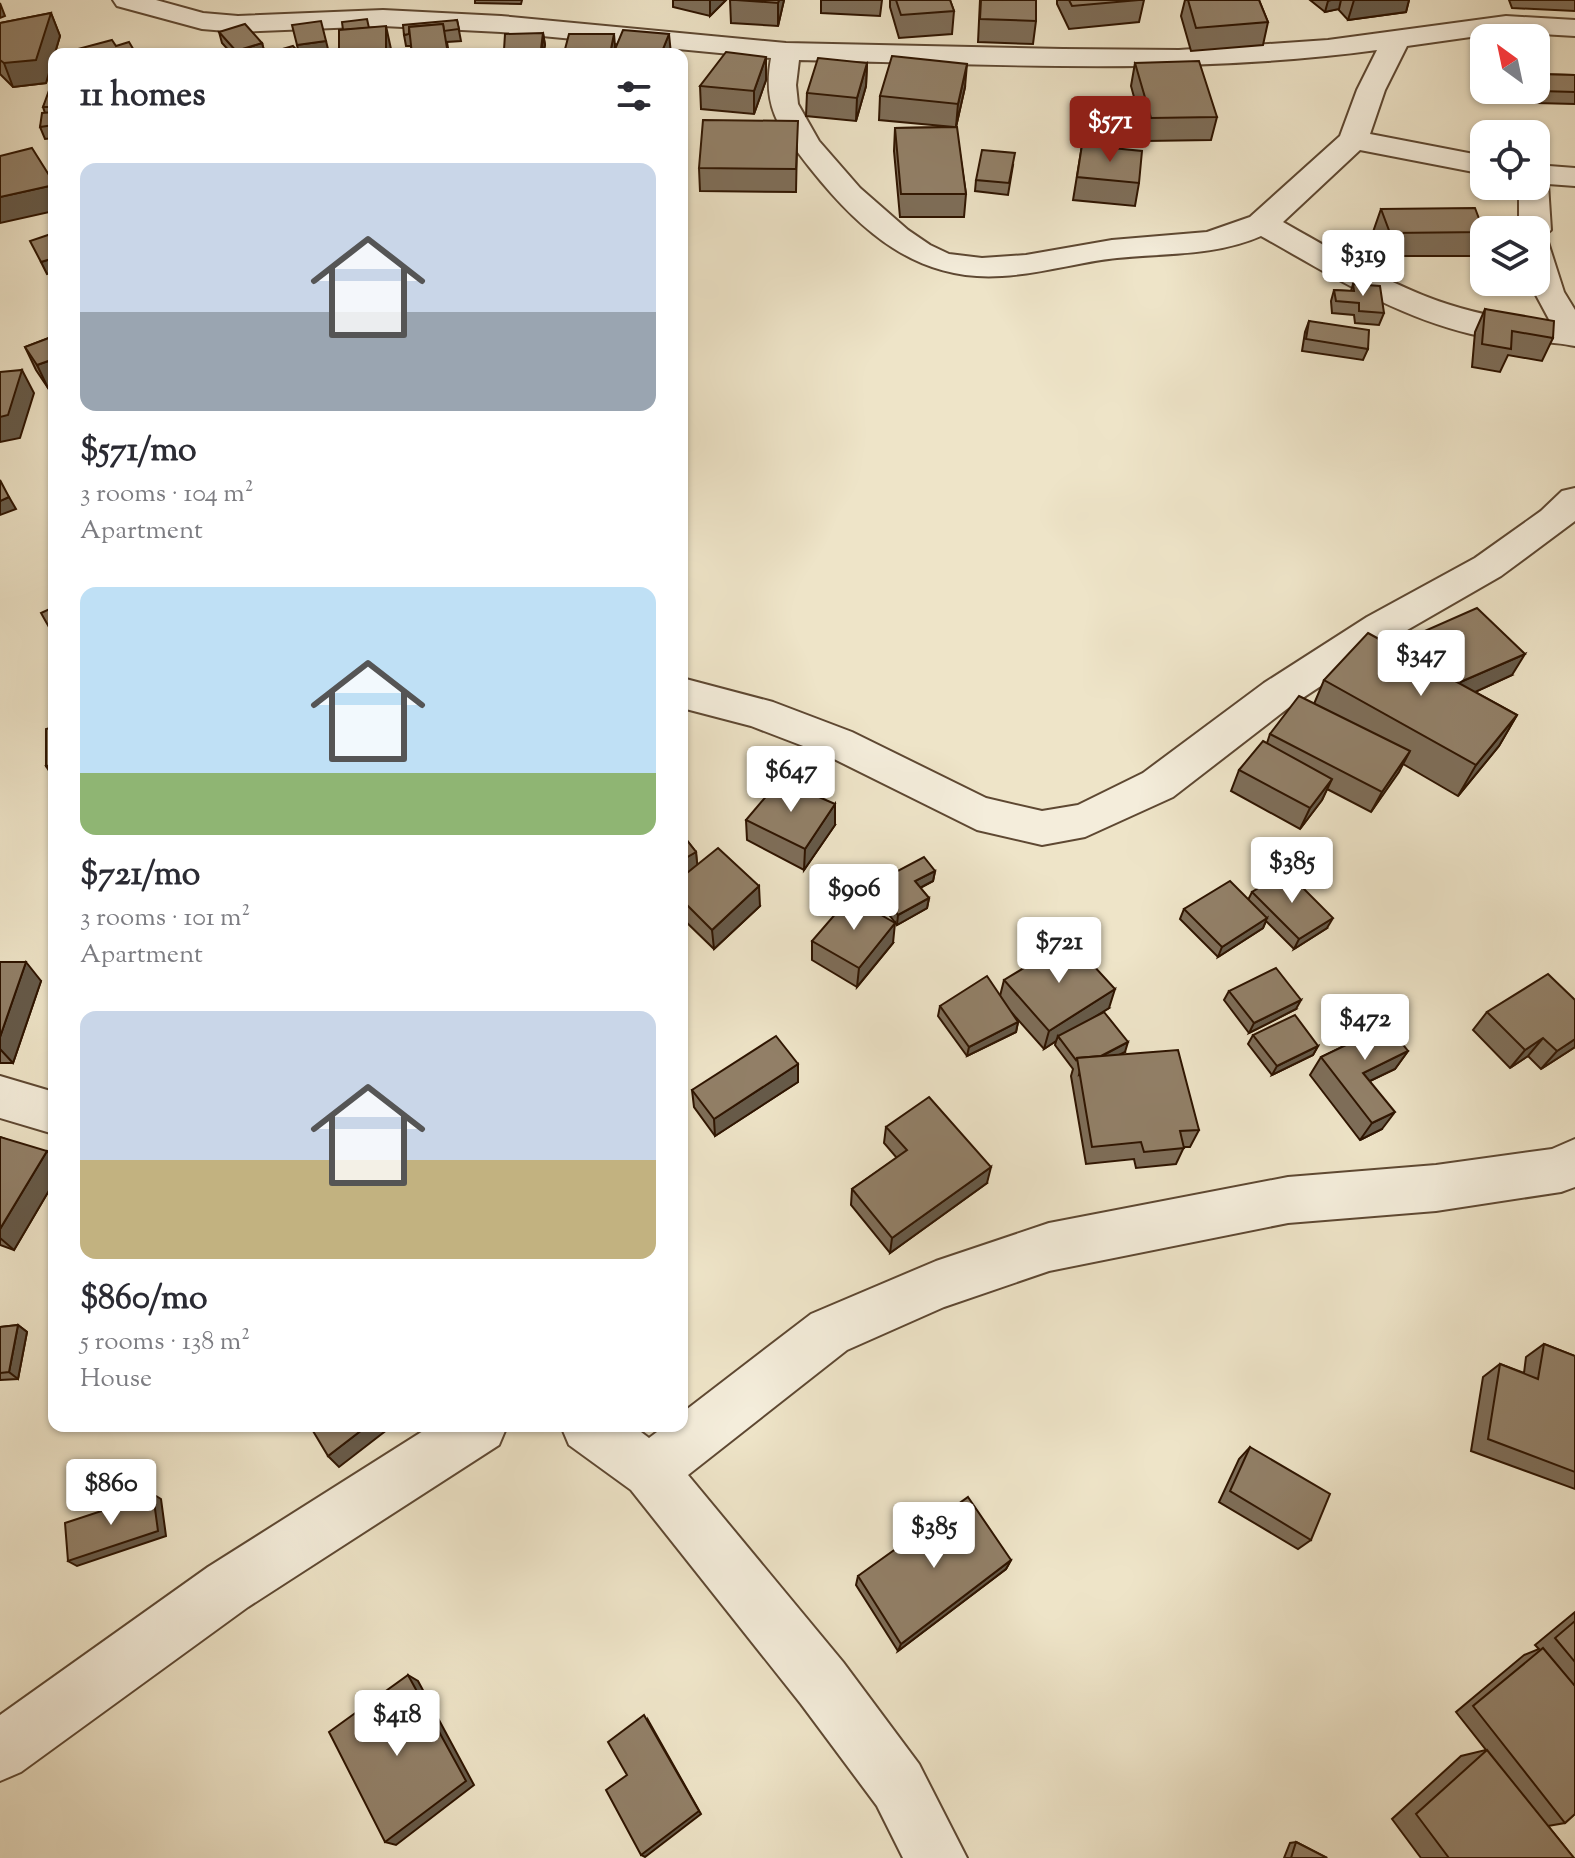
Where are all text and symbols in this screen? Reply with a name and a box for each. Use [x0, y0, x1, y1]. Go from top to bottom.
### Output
north arrow [1470, 24, 1550, 104]
map controls [1470, 24, 1550, 296]
text: 11 homes [80, 72, 206, 121]
icon: filters [612, 74, 656, 118]
pin: $571 [1063, 96, 1157, 164]
text: $571 [1088, 103, 1132, 140]
button: locate [1470, 120, 1550, 200]
icon: home [296, 215, 440, 359]
button: layers [1470, 216, 1550, 296]
pin: $319 [1316, 230, 1410, 298]
text: $319 [1340, 237, 1386, 274]
text: $571/mo [80, 427, 197, 476]
text: 3 rooms · 104 m² [80, 476, 254, 513]
text: Apartment [80, 513, 203, 550]
pin: $347 [1374, 630, 1468, 698]
text: $347 [1396, 637, 1446, 674]
icon: home [296, 639, 440, 783]
pin: $647 [744, 746, 838, 814]
text: $647 [765, 753, 817, 790]
pin: $385 [1245, 837, 1339, 905]
text: $385 [1269, 844, 1315, 881]
text: $721/mo [80, 851, 200, 900]
pin: $906 [807, 864, 901, 932]
text: $906 [827, 871, 881, 908]
text: 3 rooms · 101 m² [80, 900, 250, 937]
pin: $721 [1012, 917, 1106, 985]
text: $721 [1035, 924, 1083, 961]
text: Apartment [80, 937, 203, 974]
pin: $472 [1318, 994, 1412, 1062]
text: $472 [1339, 1001, 1391, 1038]
icon: home [296, 1063, 440, 1207]
text: $860/mo [80, 1275, 208, 1324]
text: 5 rooms · 138 m² [80, 1324, 250, 1361]
text: House [80, 1361, 152, 1398]
pin: $860 [64, 1459, 158, 1527]
text: $860 [84, 1466, 138, 1503]
pin: $385 [887, 1502, 981, 1570]
text: $385 [911, 1509, 957, 1546]
pin: $418 [350, 1690, 444, 1758]
text: $418 [373, 1697, 421, 1734]

